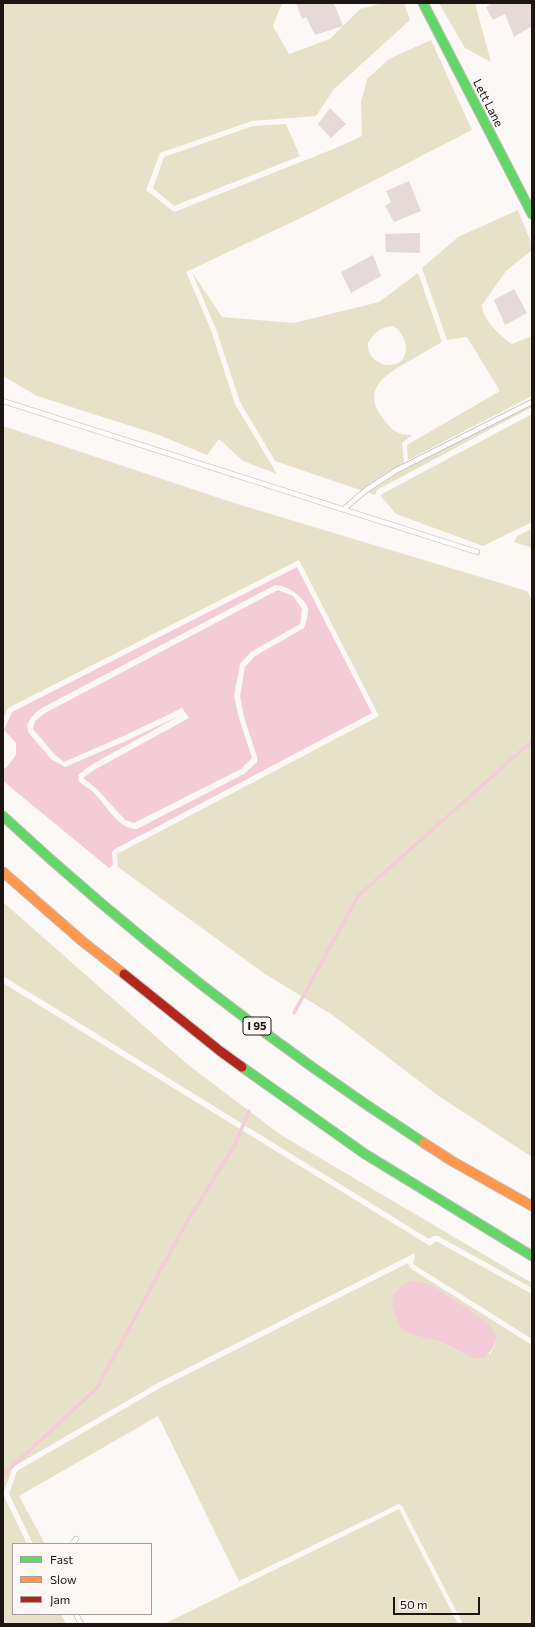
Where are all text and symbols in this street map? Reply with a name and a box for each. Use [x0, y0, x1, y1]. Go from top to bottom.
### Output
street label: Lett Lane [470, 77, 506, 129]
road number: I 95 [243, 1017, 271, 1035]
legend [12, 1543, 152, 1615]
text: Fast [50, 1552, 73, 1566]
text: Slow [50, 1572, 77, 1586]
scale bar [395, 1589, 482, 1615]
text: Jam [50, 1592, 70, 1606]
text: 50 m [400, 1597, 428, 1611]

